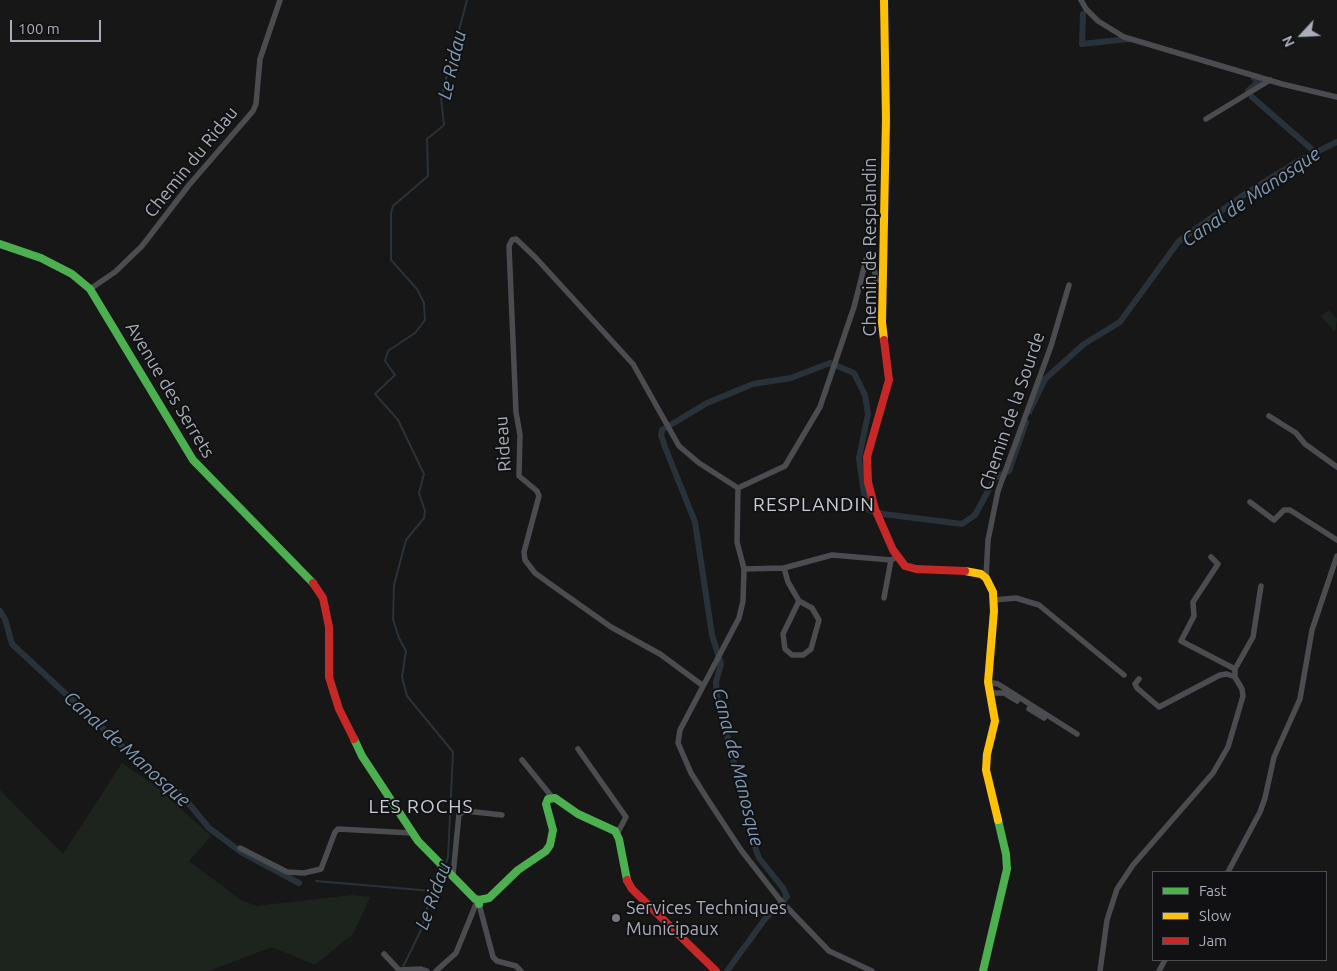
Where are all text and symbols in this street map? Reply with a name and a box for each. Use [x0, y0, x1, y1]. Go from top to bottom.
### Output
scale bar [12, 10, 104, 42]
north arrow [1277, 10, 1327, 60]
text: 100 m [18, 20, 60, 37]
water label: Le Ridau [433, 28, 471, 102]
text: N [1279, 33, 1298, 49]
street label: Chemin du Ridau [140, 102, 242, 222]
water label: Canal de Manosque [1177, 142, 1325, 252]
street label: Chemin de Resplandin [859, 157, 881, 337]
street label: Avenue des Serrets [121, 318, 219, 462]
street label: Chemin de la Sourde [975, 329, 1049, 493]
street label: Rideau [490, 416, 516, 472]
district label: RESPLANDIN [752, 494, 876, 516]
water label: Canal de Manosque [59, 686, 195, 812]
water label: Canal de Manosque [707, 686, 769, 848]
district label: LES ROCHS [367, 796, 475, 818]
water label: Le Ridau [410, 859, 456, 933]
legend [1152, 871, 1327, 961]
text: Fast [1199, 882, 1226, 899]
place label: Services Techniques Municipaux [626, 897, 787, 940]
text: Slow [1199, 907, 1231, 924]
marker: Services Techniques Municipaux [610, 912, 622, 924]
text: Jam [1199, 932, 1227, 949]

